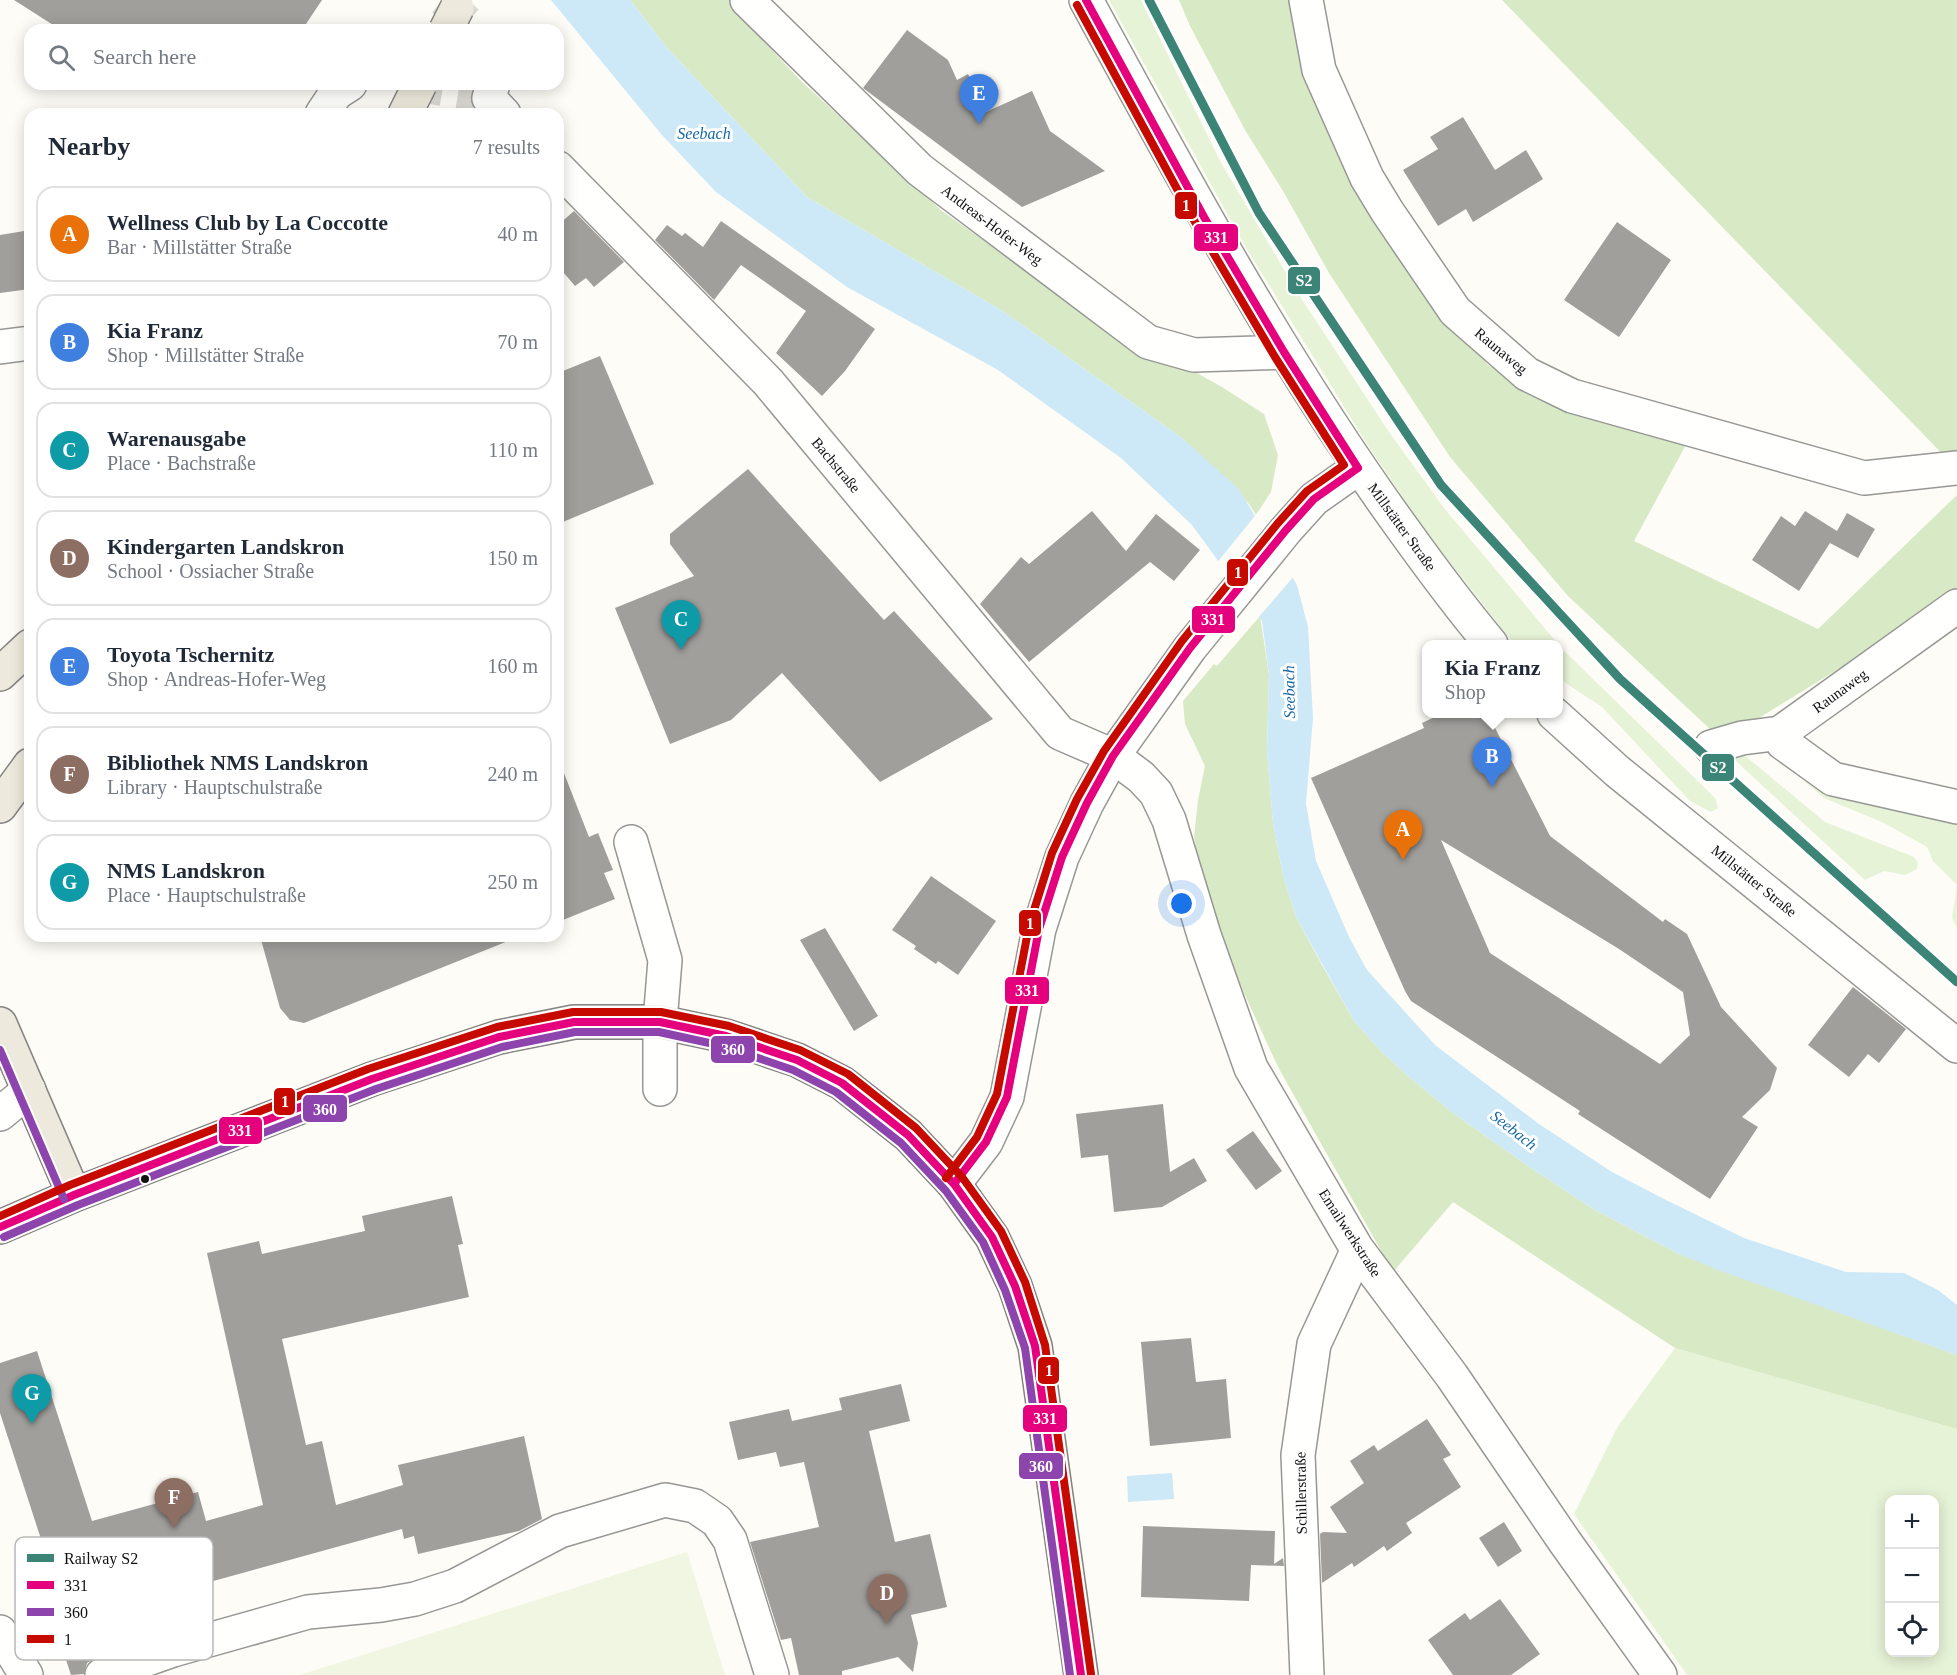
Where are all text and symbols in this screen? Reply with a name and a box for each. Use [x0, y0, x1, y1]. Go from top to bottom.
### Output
search box [24, 24, 564, 90]
icon: search [45, 41, 78, 74]
text: Search here [93, 44, 196, 69]
pin: E [960, 74, 998, 124]
water label: Seebach [677, 125, 731, 142]
text: Nearby [48, 132, 130, 161]
text: 7 results [473, 136, 540, 158]
street label: Andreas-Hofer-Weg [939, 182, 1046, 268]
line badge: 1 [1174, 191, 1198, 220]
text: 1 [1182, 197, 1190, 214]
text: Wellness Club by La Coccotte [107, 210, 388, 235]
text: A [62, 223, 77, 245]
text: 40 m [497, 223, 538, 245]
line badge: 331 [1193, 223, 1239, 252]
text: 331 [1204, 229, 1228, 246]
text: Bar · Millstätter Straße [107, 236, 292, 258]
line badge: S2 [1287, 266, 1321, 295]
text: S2 [1296, 272, 1312, 289]
text: Kia Franz [107, 318, 203, 343]
street label: Raunaweg [1472, 325, 1531, 378]
text: B [63, 331, 76, 353]
text: 70 m [497, 331, 538, 353]
text: Shop · Millstätter Straße [107, 344, 304, 366]
text: Warenausgabe [107, 426, 246, 451]
street label: Bachstraße [808, 434, 864, 496]
text: C [62, 439, 77, 461]
text: 110 m [488, 439, 538, 461]
text: Place · Bachstraße [107, 452, 256, 474]
street label: Millstätter Straße [1365, 480, 1439, 574]
text: Kindergarten Landskron [107, 534, 344, 559]
text: D [62, 547, 77, 569]
text: 150 m [487, 547, 538, 569]
line badge: 1 [1226, 558, 1249, 587]
text: School · Ossiacher Straße [107, 560, 314, 582]
text: 1 [1234, 564, 1242, 581]
pin: C [662, 600, 700, 650]
line badge: 331 [1191, 605, 1236, 634]
text: 331 [1201, 611, 1225, 628]
popup [1422, 640, 1563, 718]
text: Toyota Tschernitz [107, 642, 274, 667]
text: E [63, 655, 76, 677]
text: 160 m [487, 655, 538, 677]
text: Kia Franz [1445, 655, 1540, 680]
water label: Seebach [1280, 665, 1298, 719]
street label: Raunaweg [1810, 666, 1871, 716]
text: Shop · Andreas-Hofer-Weg [107, 668, 326, 690]
text: Shop [1445, 681, 1486, 703]
pin: B [1472, 738, 1512, 787]
text: Bibliothek NMS Landskron [107, 750, 368, 775]
line badge: S2 [1701, 753, 1735, 782]
text: S2 [1710, 759, 1726, 776]
text: F [63, 763, 76, 785]
text: 240 m [487, 763, 538, 785]
text: Library · Hauptschulstraße [107, 776, 322, 798]
pin: A [1384, 810, 1422, 860]
street label: Millstätter Straße [1708, 842, 1800, 920]
text: NMS Landskron [107, 858, 265, 883]
text: G [62, 871, 77, 893]
text: 250 m [487, 871, 538, 893]
text: Place · Hauptschulstraße [107, 884, 306, 906]
your location [1167, 889, 1196, 918]
line badge: 1 [1018, 909, 1042, 937]
text: 1 [1026, 915, 1034, 932]
line badge: 331 [1004, 976, 1050, 1005]
text: 331 [1015, 982, 1039, 999]
line badge: 360 [710, 1035, 756, 1064]
text: 360 [721, 1041, 745, 1058]
line badge: 1 [273, 1087, 296, 1116]
text: 1 [281, 1093, 289, 1110]
line badge: 360 [302, 1094, 348, 1123]
text: 360 [313, 1101, 337, 1118]
water label: Seebach [1488, 1107, 1540, 1153]
line badge: 331 [218, 1116, 263, 1145]
text: 331 [228, 1122, 252, 1139]
unlabelled marker [139, 1173, 151, 1185]
street label: Emailwerkstraße [1316, 1186, 1385, 1280]
line badge: 1 [1037, 1356, 1060, 1385]
text: 1 [1045, 1362, 1053, 1379]
pin: G [12, 1374, 51, 1424]
line badge: 331 [1022, 1404, 1068, 1433]
text: 331 [1033, 1410, 1057, 1427]
street label: Schillerstraße [1292, 1451, 1310, 1534]
line badge: 360 [1018, 1452, 1064, 1480]
text: 360 [1029, 1458, 1053, 1475]
pin: F [154, 1478, 194, 1528]
map controls [1885, 1495, 1939, 1657]
button: + [1885, 1495, 1939, 1549]
legend [15, 1537, 213, 1660]
button: − [1885, 1549, 1939, 1603]
text: Railway S2 [64, 1550, 138, 1568]
pin: D [868, 1574, 906, 1624]
text: 331 [64, 1577, 88, 1594]
button: locate [1885, 1603, 1939, 1657]
text: 360 [64, 1604, 88, 1621]
text: 1 [64, 1631, 72, 1648]

